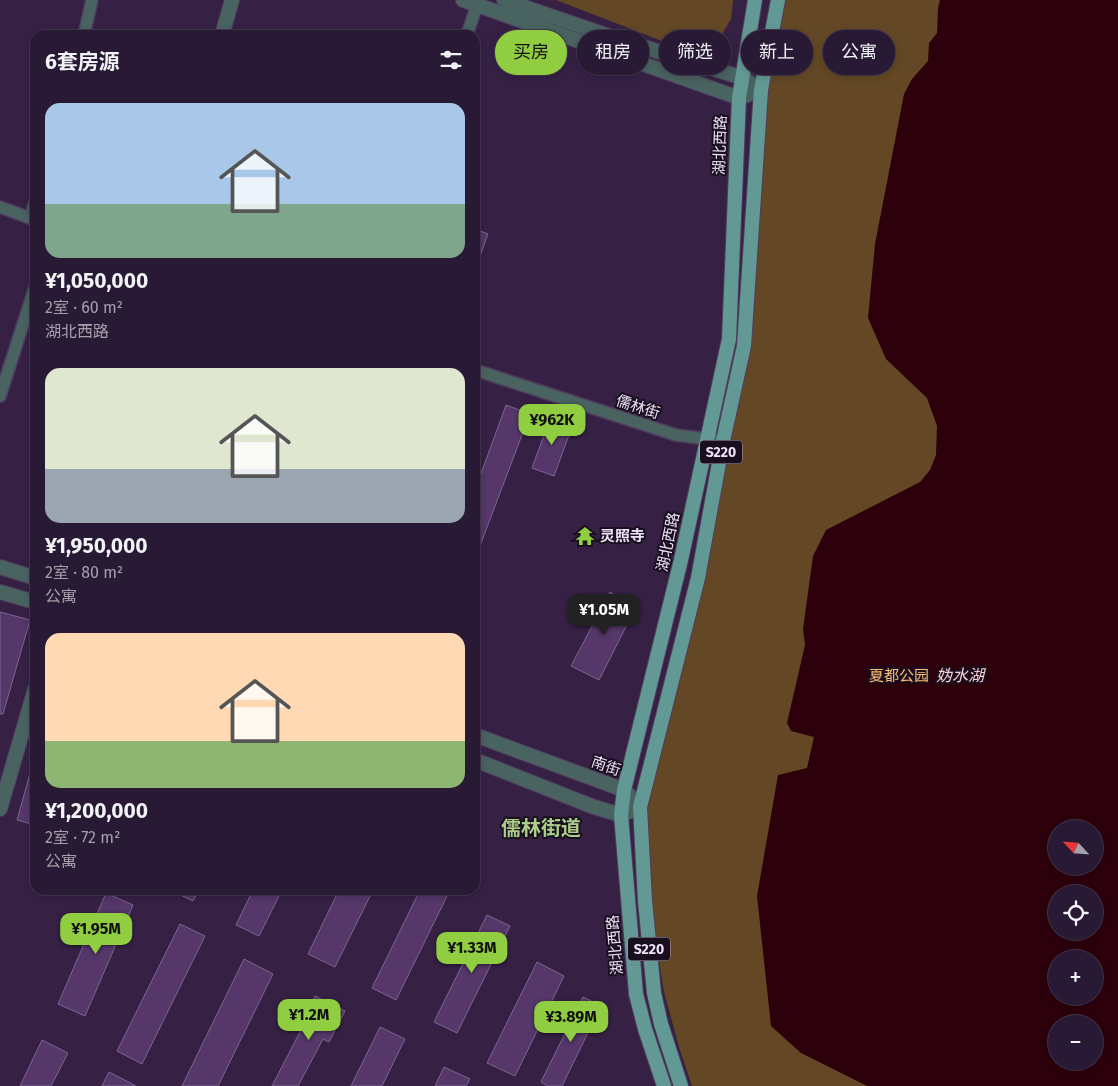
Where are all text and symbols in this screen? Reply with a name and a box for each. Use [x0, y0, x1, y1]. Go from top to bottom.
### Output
chip: 买房 [495, 30, 567, 75]
chip: 租房 [577, 30, 649, 75]
chip: 筛选 [659, 30, 731, 75]
chip: 新上 [741, 30, 813, 75]
chip: 公寓 [823, 30, 895, 75]
icon: filters [437, 46, 465, 74]
text: 6套房源 [45, 49, 120, 75]
street label: 湖北西路 [710, 115, 730, 175]
icon: home [210, 136, 300, 226]
text: ¥1,050,000 [45, 268, 148, 294]
text: 2室 · 60 m² [45, 298, 123, 317]
text: 湖北西路 [45, 322, 109, 341]
street label: 儒林街 [614, 391, 662, 423]
icon: home [210, 401, 300, 491]
pin: ¥962K [517, 404, 587, 446]
text: ¥962K [529, 410, 575, 429]
road number: S220 [700, 441, 742, 464]
street label: 湖北西路 [653, 511, 683, 573]
temple icon: 灵照寺 [574, 525, 596, 547]
place label: 灵照寺 [600, 527, 645, 545]
text: ¥1,950,000 [45, 533, 148, 559]
text: 2室 · 80 m² [45, 563, 123, 582]
text: 公寓 [45, 587, 77, 606]
pin: ¥1.05M [563, 594, 645, 636]
text: ¥1.05M [579, 600, 629, 619]
icon: home [210, 666, 300, 756]
water label: 妫水湖 [936, 666, 987, 685]
park label: 夏都公园 [869, 667, 929, 685]
street label: 南街 [589, 753, 623, 779]
text: ¥1,200,000 [45, 798, 148, 824]
district label: 儒林街道 [501, 816, 581, 840]
north arrow [1048, 820, 1102, 875]
map controls [1048, 820, 1103, 1070]
text: 2室 · 72 m² [45, 828, 120, 847]
text: 公寓 [45, 852, 77, 871]
button: locate [1048, 885, 1103, 940]
pin: ¥1.95M [55, 912, 137, 955]
street label: 湖北西路 [603, 914, 627, 976]
text: ¥1.95M [71, 919, 121, 938]
pin: ¥1.33M [431, 932, 513, 974]
text: ¥1.33M [447, 938, 497, 957]
road number: S220 [628, 938, 670, 961]
button: + [1048, 950, 1103, 1005]
pin: ¥1.2M [274, 998, 344, 1041]
pin: ¥3.89M [530, 1000, 612, 1043]
text: ¥1.2M [289, 1005, 329, 1024]
text: ¥3.89M [545, 1007, 597, 1026]
button: − [1048, 1015, 1103, 1070]

